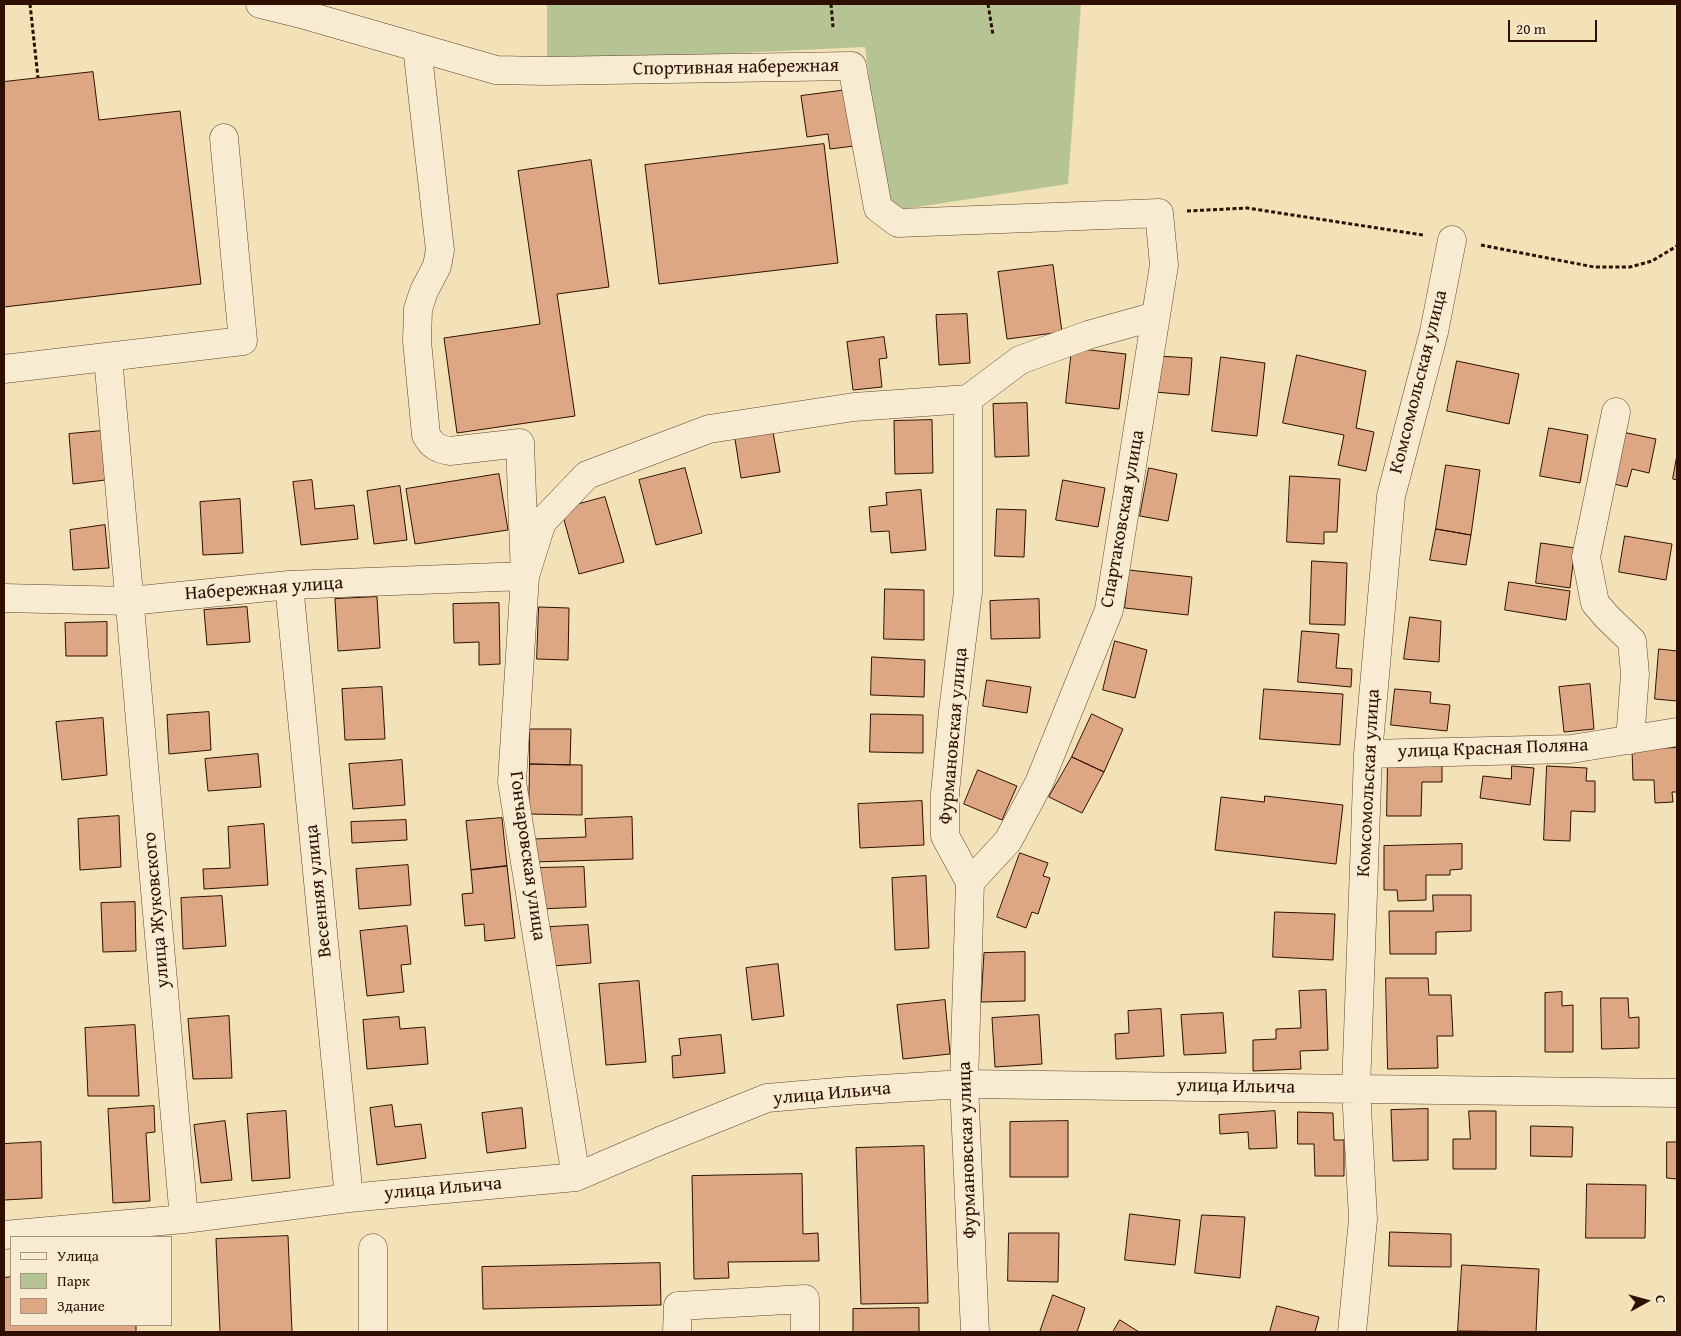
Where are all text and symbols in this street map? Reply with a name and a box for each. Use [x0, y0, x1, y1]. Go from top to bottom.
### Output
scale bar [1511, 10, 1600, 42]
text: 20 m [1516, 18, 1546, 39]
street label: Спортивная набережная [633, 55, 839, 81]
street label: Комсомольская улица [1385, 288, 1453, 476]
street label: Спартаковская улица [1096, 428, 1150, 610]
street label: Набережная улица [184, 572, 344, 606]
street label: Фурмановская улица [935, 647, 973, 825]
street label: Комсомольская улица [1353, 688, 1385, 878]
street label: улица Красная Поляна [1397, 734, 1589, 764]
street label: Гончаровская улица [504, 770, 550, 942]
street label: Весенняя улица [301, 823, 337, 959]
street label: улица Жуковского [139, 831, 175, 989]
street label: Фурмановская улица [954, 1061, 982, 1239]
street label: улица Ильича [1177, 1075, 1295, 1099]
street label: улица Ильича [772, 1077, 892, 1111]
street label: улица Ильича [383, 1172, 503, 1206]
legend [10, 1236, 172, 1326]
text: Улица [57, 1245, 99, 1266]
text: Парк [57, 1270, 90, 1291]
north arrow [1621, 1276, 1671, 1326]
text: С [1650, 1294, 1671, 1304]
text: Здание [57, 1295, 105, 1316]

